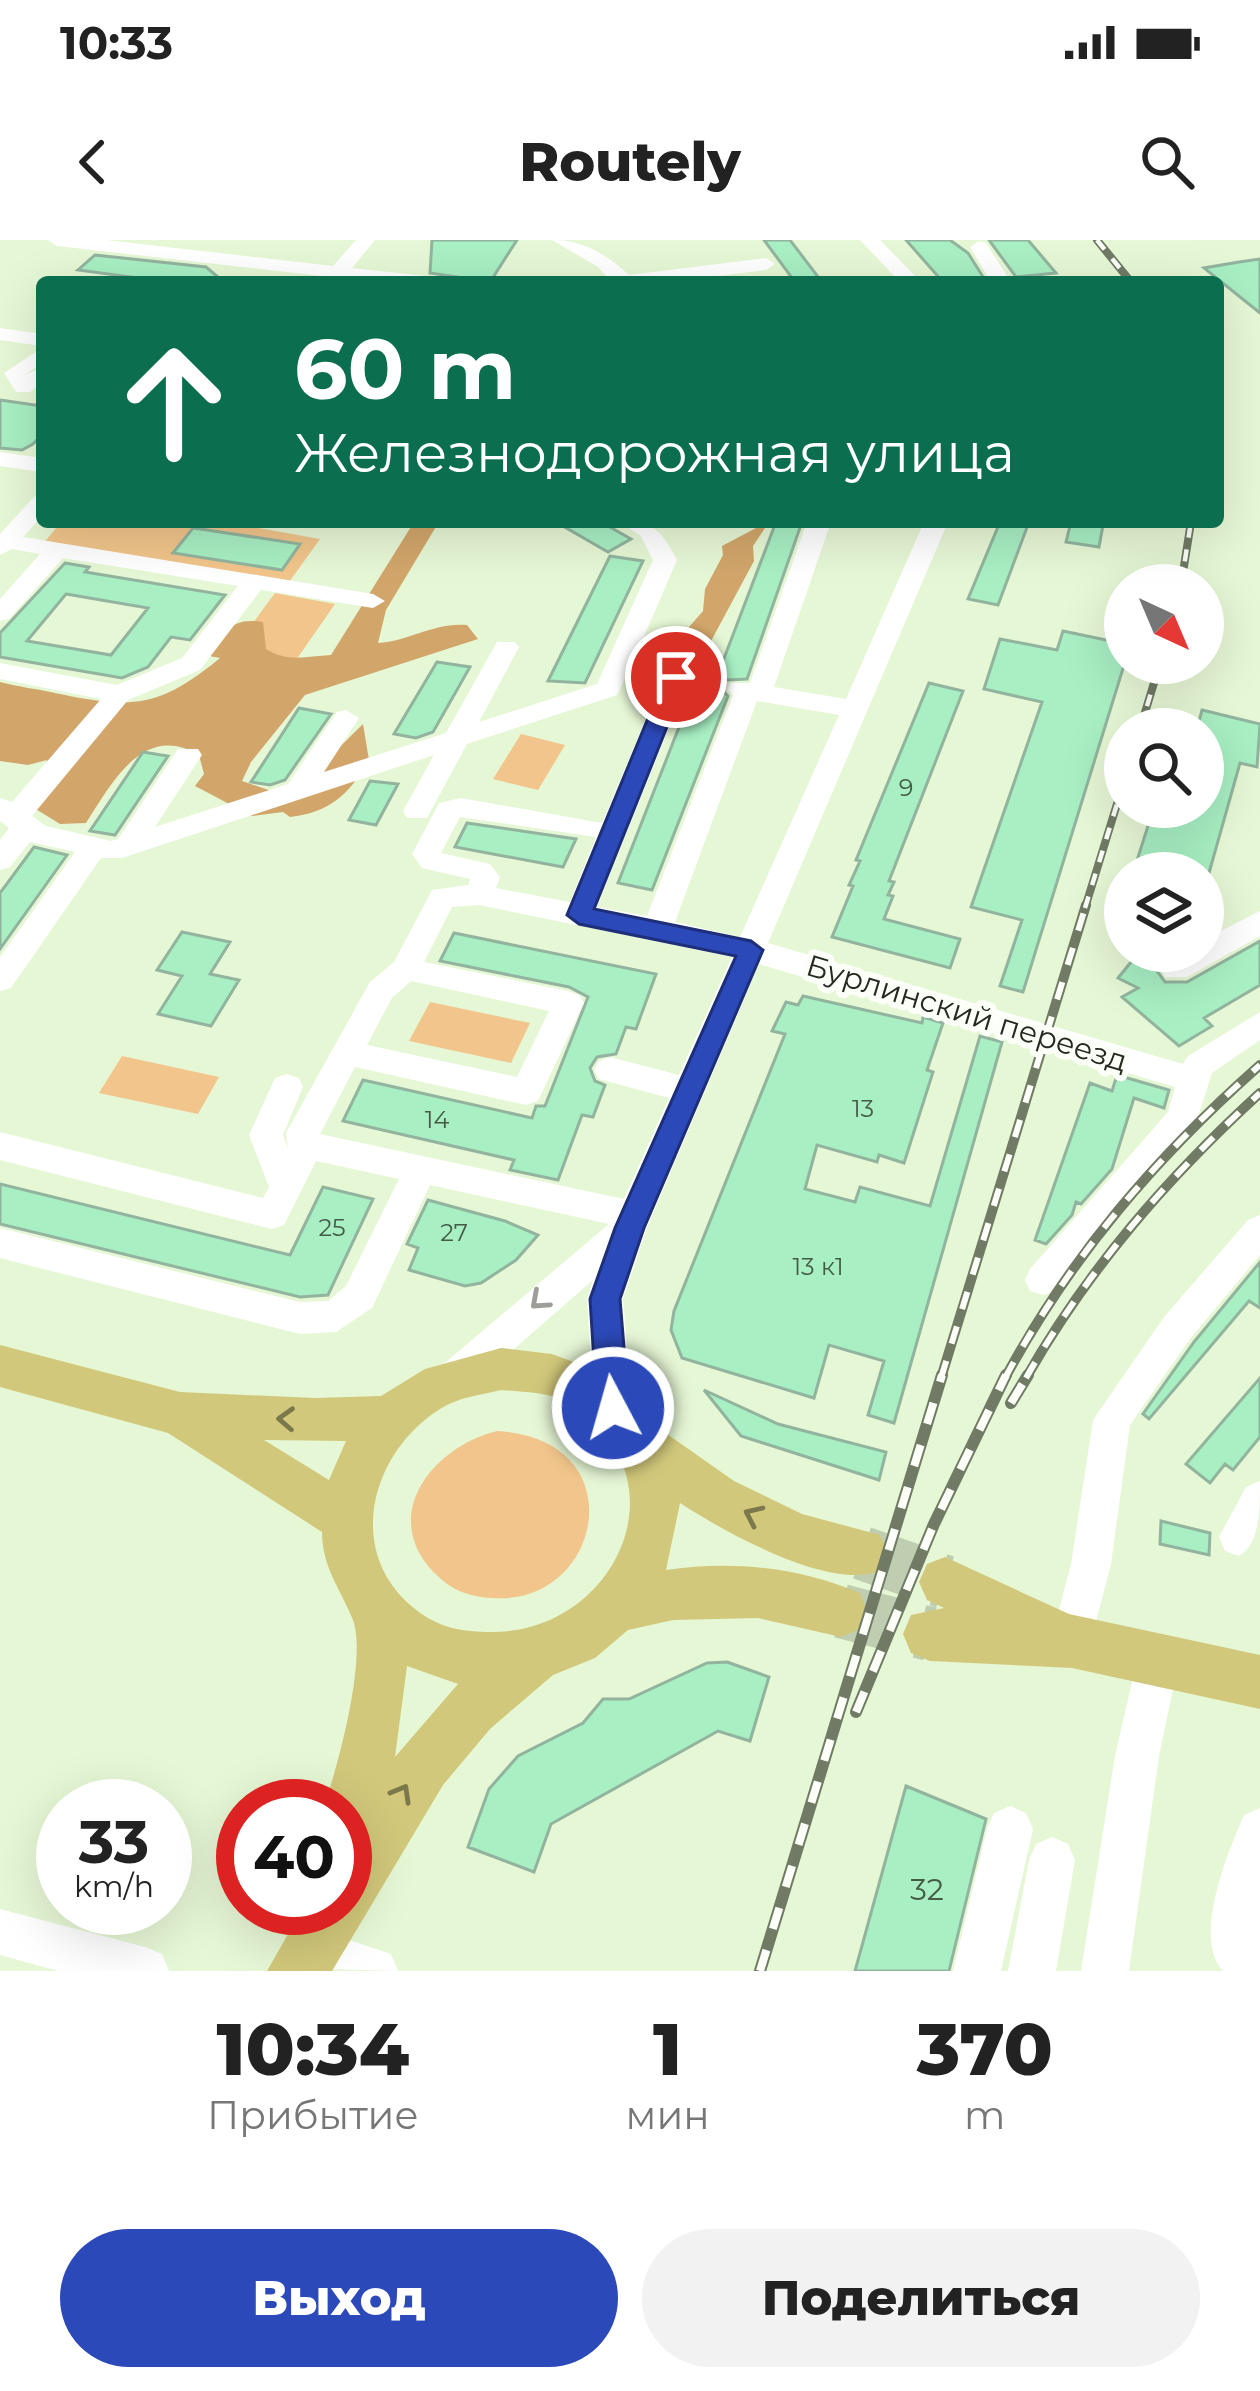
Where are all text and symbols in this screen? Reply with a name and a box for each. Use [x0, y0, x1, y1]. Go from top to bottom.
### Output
text: 10:33 [60, 15, 173, 70]
icon: back [60, 129, 126, 195]
text: Routely [519, 129, 741, 195]
icon: search [1134, 129, 1200, 195]
text: 60 m [294, 318, 516, 420]
icon: ahead [96, 324, 252, 480]
text: Железнодорожная улица [294, 420, 1015, 486]
north arrow [1104, 564, 1224, 684]
map controls [1104, 564, 1224, 972]
pin [625, 626, 727, 728]
icon: arrive [643, 644, 709, 710]
button: search [1104, 708, 1224, 828]
house number: 9 [899, 773, 913, 802]
button: layers [1104, 852, 1224, 972]
street label: Бурлинский переезд [802, 947, 1132, 1079]
house number: 13 [852, 1094, 874, 1123]
house number: 14 [425, 1105, 449, 1134]
house number: 25 [318, 1213, 346, 1242]
house number: 27 [440, 1218, 468, 1247]
house number: 13 к1 [792, 1252, 844, 1281]
one-way arrow [531, 1287, 553, 1309]
position arrow [550, 1345, 676, 1471]
one-way arrow [276, 1406, 295, 1432]
one-way arrow [744, 1506, 765, 1529]
speed limit sign: 40 [216, 1779, 372, 1935]
one-way arrow [388, 1784, 411, 1806]
text: 33 [79, 1805, 149, 1878]
text: km/h [74, 1868, 154, 1905]
house number: 32 [910, 1871, 944, 1908]
text: 10:34 [216, 2005, 409, 2093]
text: 1 [653, 2005, 682, 2093]
text: 370 [917, 2005, 1053, 2093]
text: Прибытие [207, 2091, 419, 2139]
text: мин [626, 2091, 710, 2139]
text: m [964, 2091, 1005, 2139]
button: Выход [60, 2229, 618, 2367]
button: Поделиться [642, 2229, 1200, 2367]

